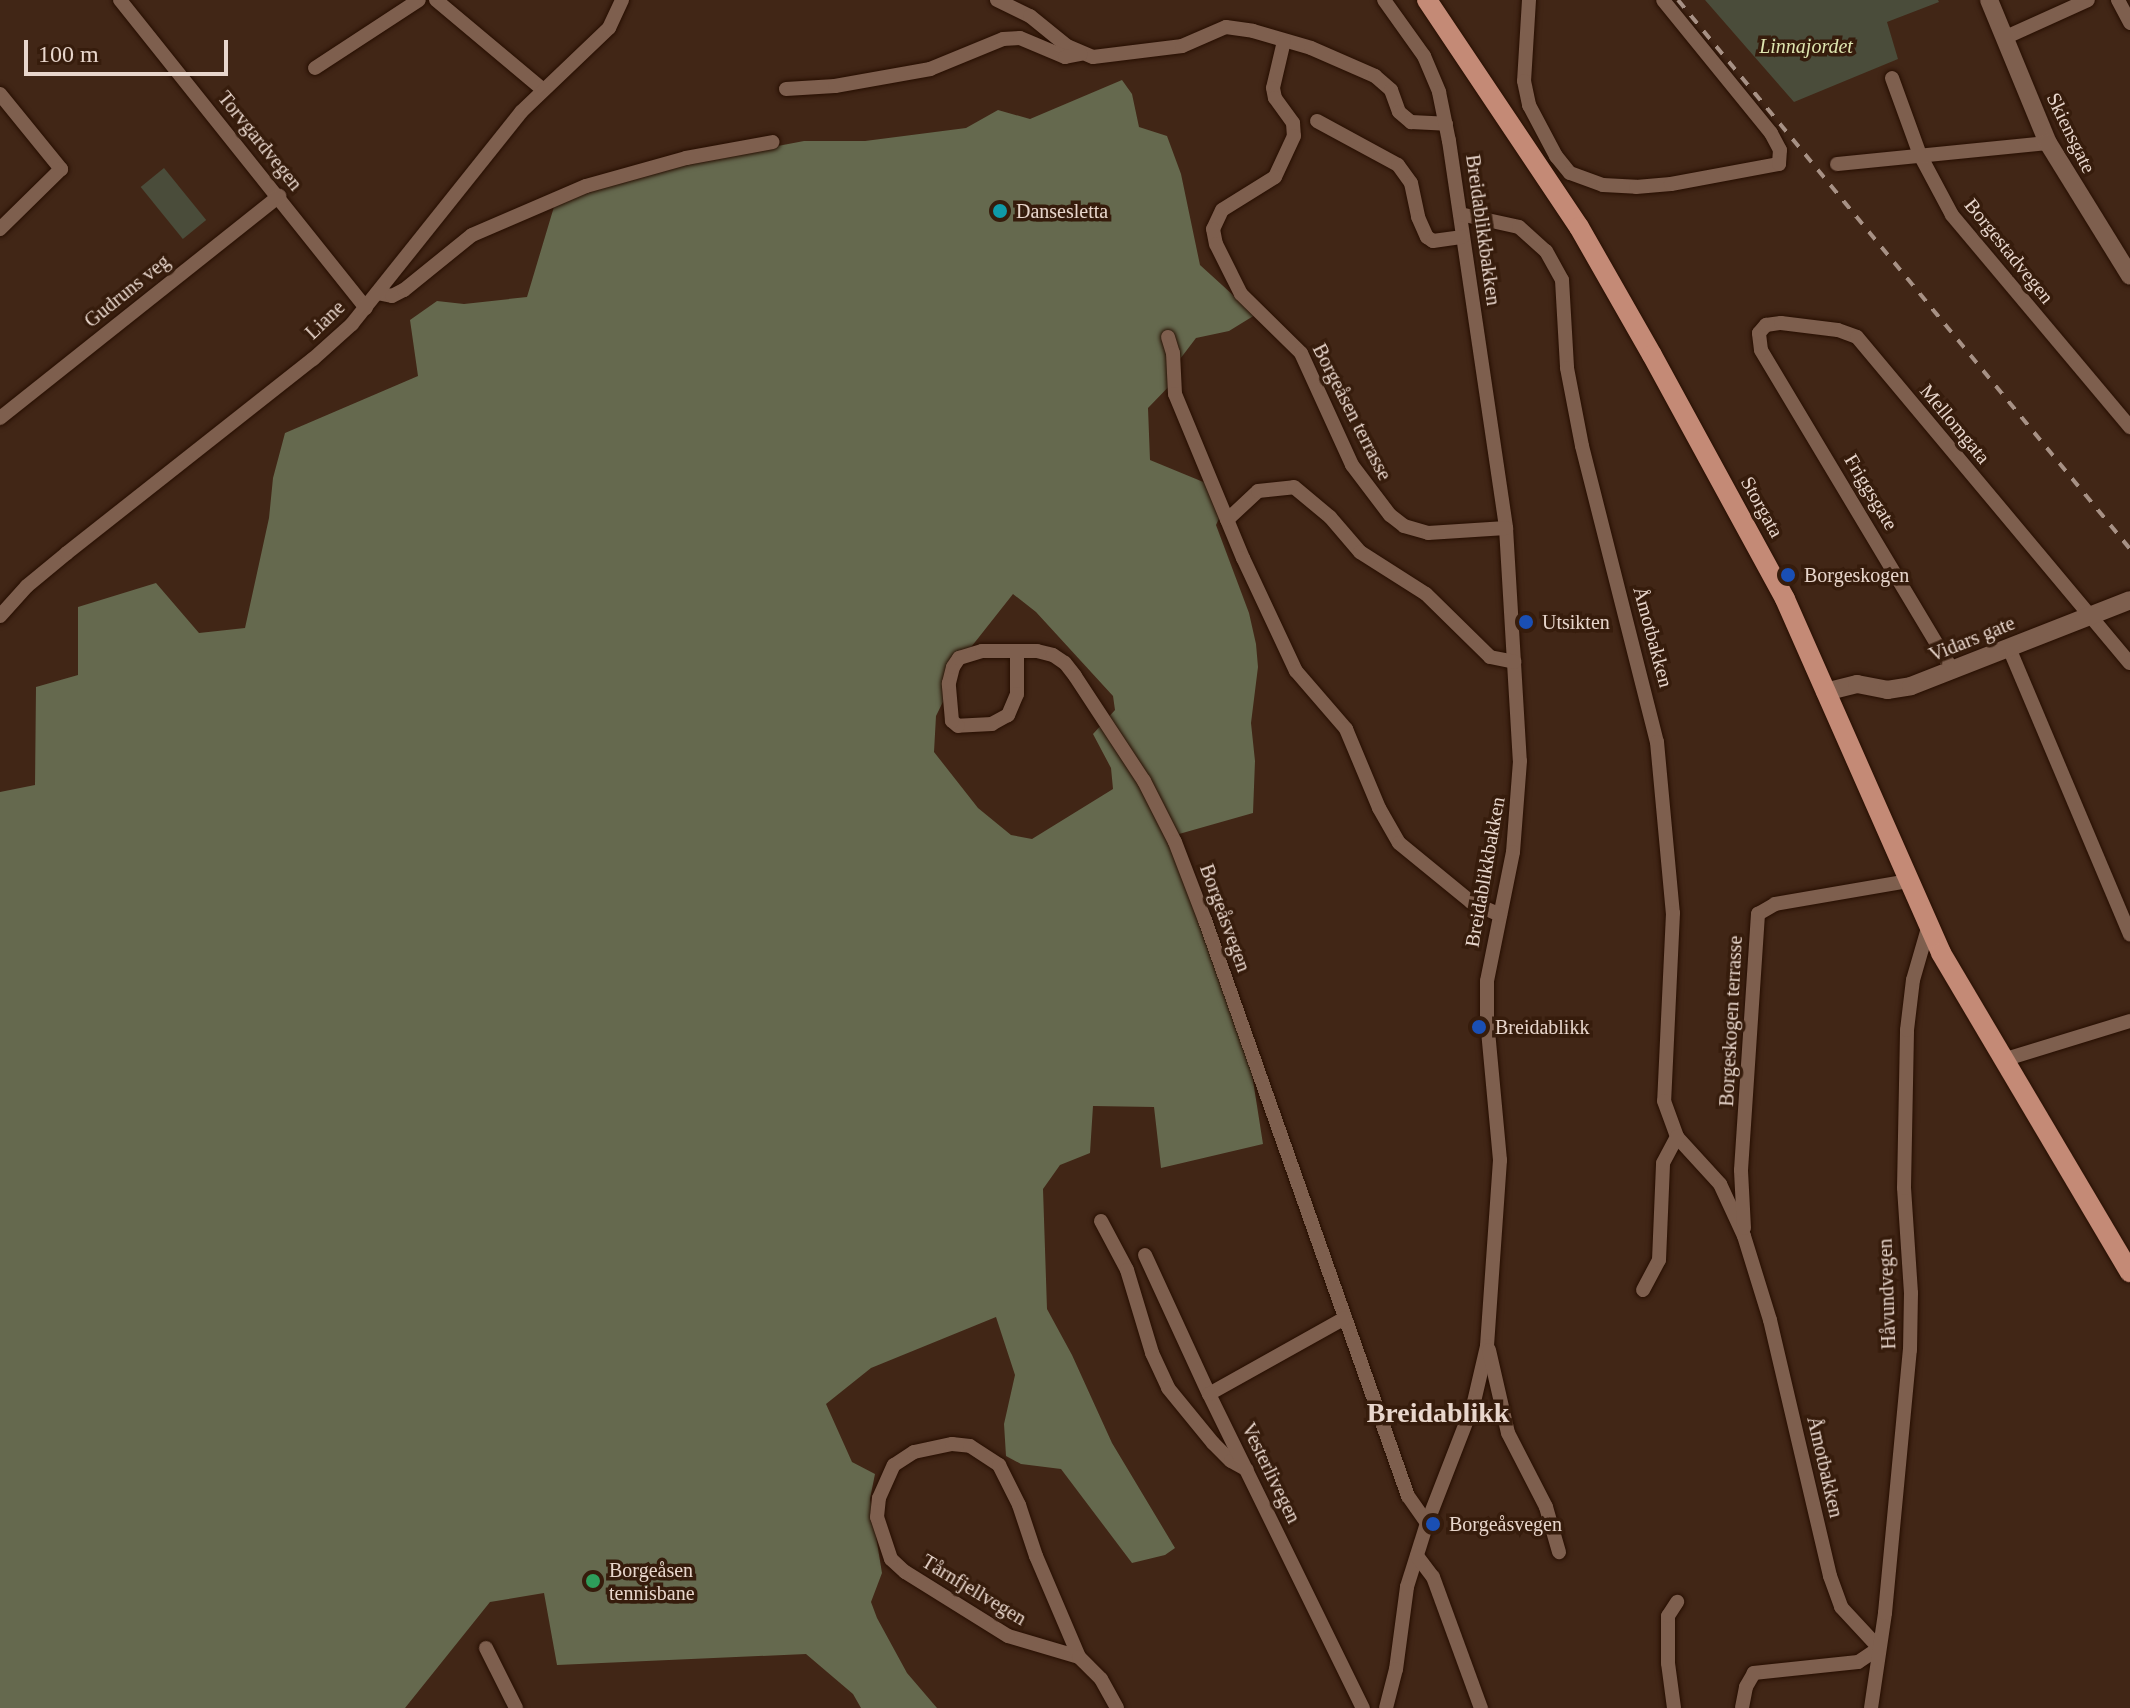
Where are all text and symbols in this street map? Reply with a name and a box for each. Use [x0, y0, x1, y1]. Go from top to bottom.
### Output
scale bar [28, 24, 232, 74]
park label: Linnajordet [1759, 34, 1853, 58]
text: 100 m [38, 41, 99, 67]
street label: Torvgardvegen [213, 87, 307, 195]
street label: Skiensgate [2041, 89, 2101, 177]
street label: Breidablikkbakken [1461, 153, 1505, 307]
street label: Borgestadvegen [1959, 194, 2059, 308]
place label: Dansesletta [1016, 199, 1108, 223]
marker: Dansesletta [991, 202, 1009, 220]
street label: Gudruns veg [80, 249, 174, 333]
street label: Liane [300, 296, 350, 344]
street label: Borgeåsen terrasse [1307, 340, 1397, 484]
street label: Mellomgata [1915, 379, 1995, 469]
street label: Friggsgate [1839, 450, 1903, 534]
street label: Storgata [1735, 472, 1789, 542]
place label: Borgeskogen [1804, 563, 1909, 587]
marker: Borgeskogen [1779, 566, 1797, 584]
street label: Åmotbakken [1628, 584, 1678, 690]
place label: Utsikten [1542, 610, 1610, 634]
street label: Vidars gate [1926, 611, 2018, 667]
marker: Utsikten [1517, 613, 1535, 631]
street label: Breidablikkbakken [1460, 795, 1510, 949]
street label: Borgeåsvegen [1194, 861, 1256, 975]
street label: Borgeskogen terrasse [1715, 935, 1747, 1107]
place label: Breidablikk [1495, 1015, 1589, 1039]
marker: Breidablikk [1470, 1018, 1488, 1036]
street label: Håvundvegen [1873, 1238, 1901, 1350]
district label: Breidablikk [1367, 1396, 1509, 1430]
street label: Åmotbakken [1802, 1414, 1848, 1520]
street label: Vesterlivegen [1236, 1419, 1306, 1527]
place label: Borgeåsvegen [1449, 1512, 1562, 1536]
marker: Borgeåsvegen [1424, 1515, 1442, 1533]
street label: Tårnfjellvegen [917, 1549, 1031, 1631]
place label: Borgeåsen tennisbane [609, 1558, 695, 1605]
marker: Borgeåsen tennisbane [584, 1572, 602, 1590]

